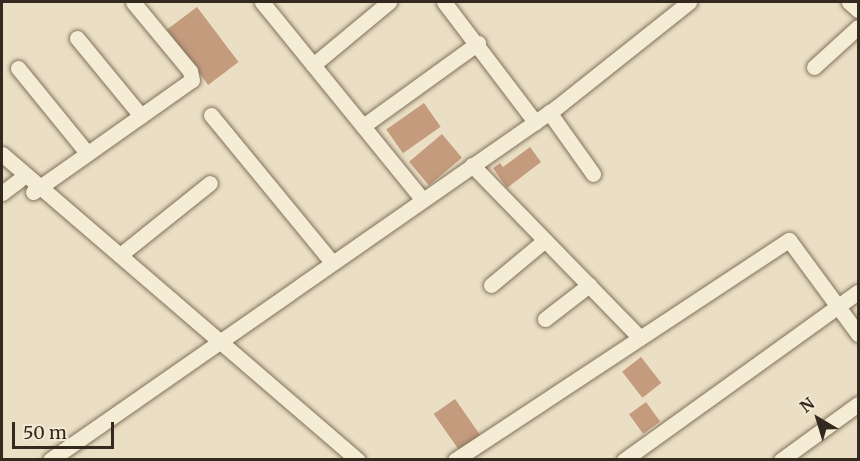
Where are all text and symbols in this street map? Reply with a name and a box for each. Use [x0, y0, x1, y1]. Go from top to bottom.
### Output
north arrow [788, 389, 848, 449]
text: N [796, 393, 818, 417]
scale bar [15, 410, 117, 448]
text: 50 m [23, 421, 67, 444]

